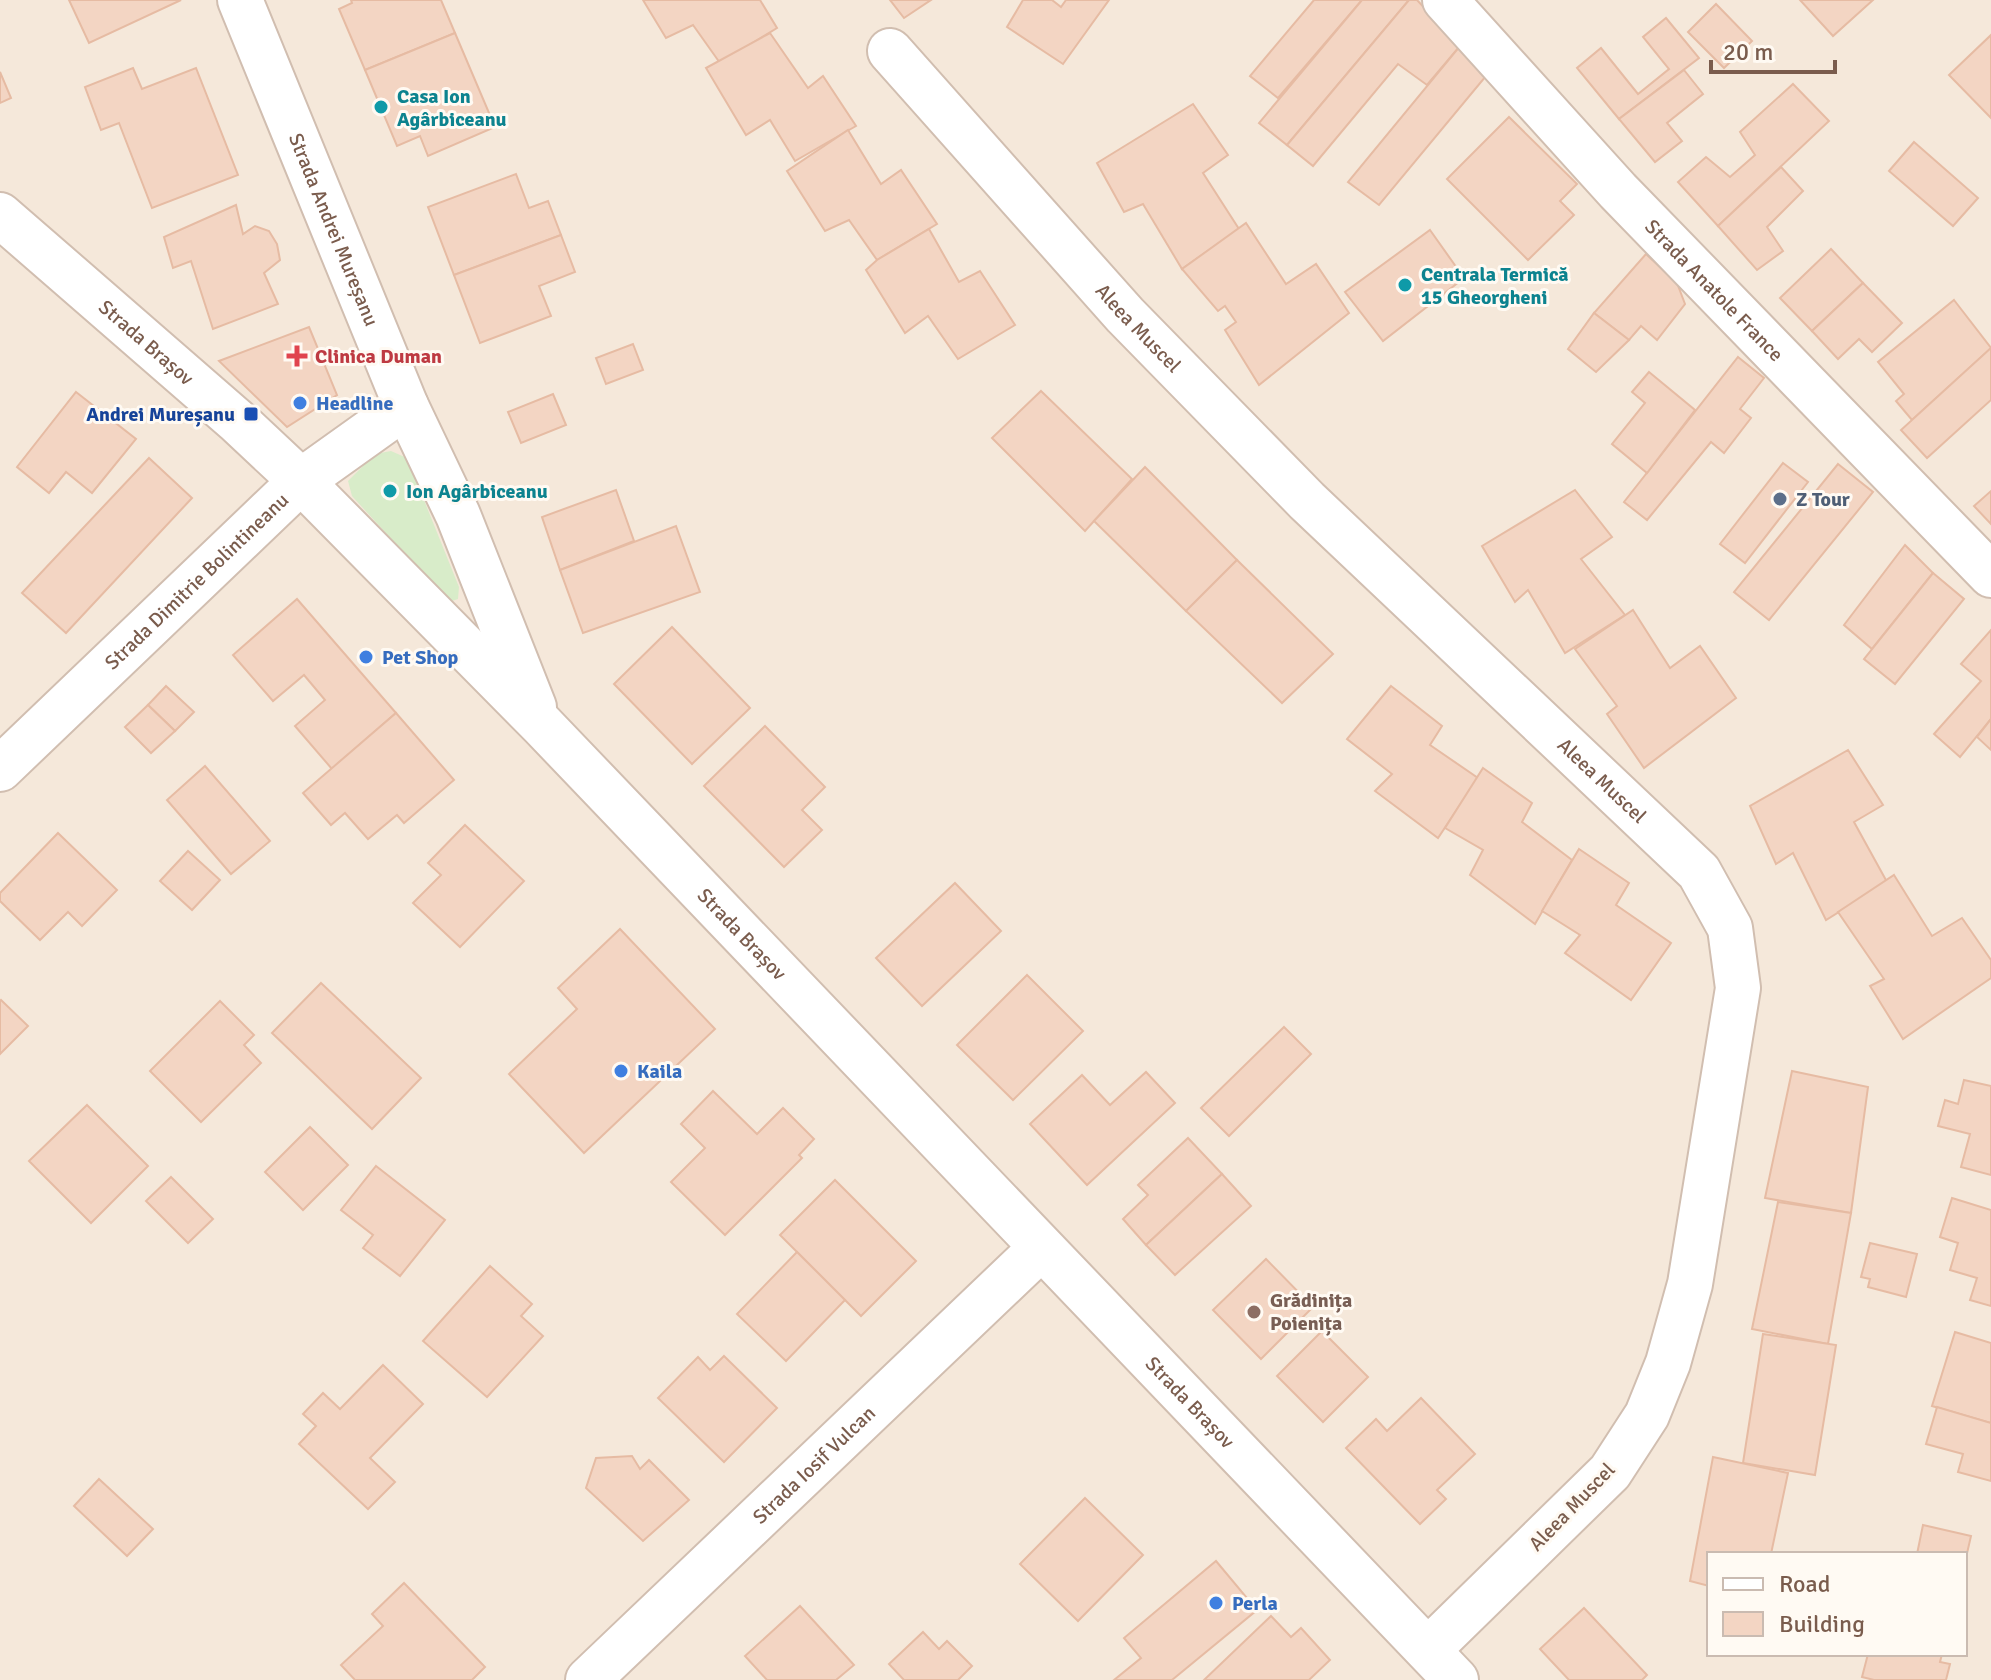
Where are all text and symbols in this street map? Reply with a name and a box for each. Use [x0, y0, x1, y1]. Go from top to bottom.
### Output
scale bar [1711, 24, 1835, 74]
text: 20 m [1723, 37, 1773, 67]
place label: Casa Ion Agârbiceanu [397, 84, 507, 132]
marker: Casa Ion Agârbiceanu [372, 98, 390, 116]
street label: Strada Andrei Mureșanu [283, 129, 384, 330]
street label: Strada Anatole France [1640, 214, 1789, 367]
place label: Centrala Termică 15 Gheorgheni [1421, 262, 1569, 310]
marker: Centrala Termică 15 Gheorgheni [1396, 276, 1414, 294]
street label: Aleea Muscel [1090, 278, 1187, 378]
street label: Strada Brașov [94, 294, 199, 390]
place label: Clinica Duman [315, 344, 442, 369]
marker: Clinica Duman [286, 345, 308, 367]
place label: Headline [316, 391, 394, 416]
marker: Headline [291, 394, 309, 412]
place label: Andrei Mureșanu [86, 402, 235, 427]
marker: Andrei Mureșanu [242, 405, 260, 423]
place label: Ion Agârbiceanu [406, 479, 548, 504]
marker: Ion Agârbiceanu [381, 482, 399, 500]
street label: Strada Dimitrie Bolintineanu [99, 487, 294, 675]
place label: Z Tour [1796, 487, 1850, 512]
marker: Z Tour [1771, 490, 1789, 508]
place label: Pet Shop [382, 645, 459, 670]
marker: Pet Shop [357, 648, 375, 666]
street label: Aleea Muscel [1552, 732, 1652, 828]
street label: Strada Brașov [692, 883, 792, 985]
place label: Kaila [637, 1059, 682, 1084]
marker: Kaila [612, 1062, 630, 1080]
place label: Grădinița Poienița [1270, 1288, 1352, 1336]
marker: Grădinița Poienița [1245, 1303, 1263, 1321]
street label: Strada Brașov [1140, 1351, 1240, 1453]
street label: Strada Iosif Vulcan [747, 1400, 880, 1529]
street label: Aleea Muscel [1524, 1457, 1620, 1556]
legend [1707, 1552, 1967, 1656]
text: Road [1779, 1569, 1830, 1599]
place label: Perla [1232, 1591, 1278, 1616]
marker: Perla [1207, 1594, 1225, 1612]
text: Building [1779, 1609, 1865, 1639]

